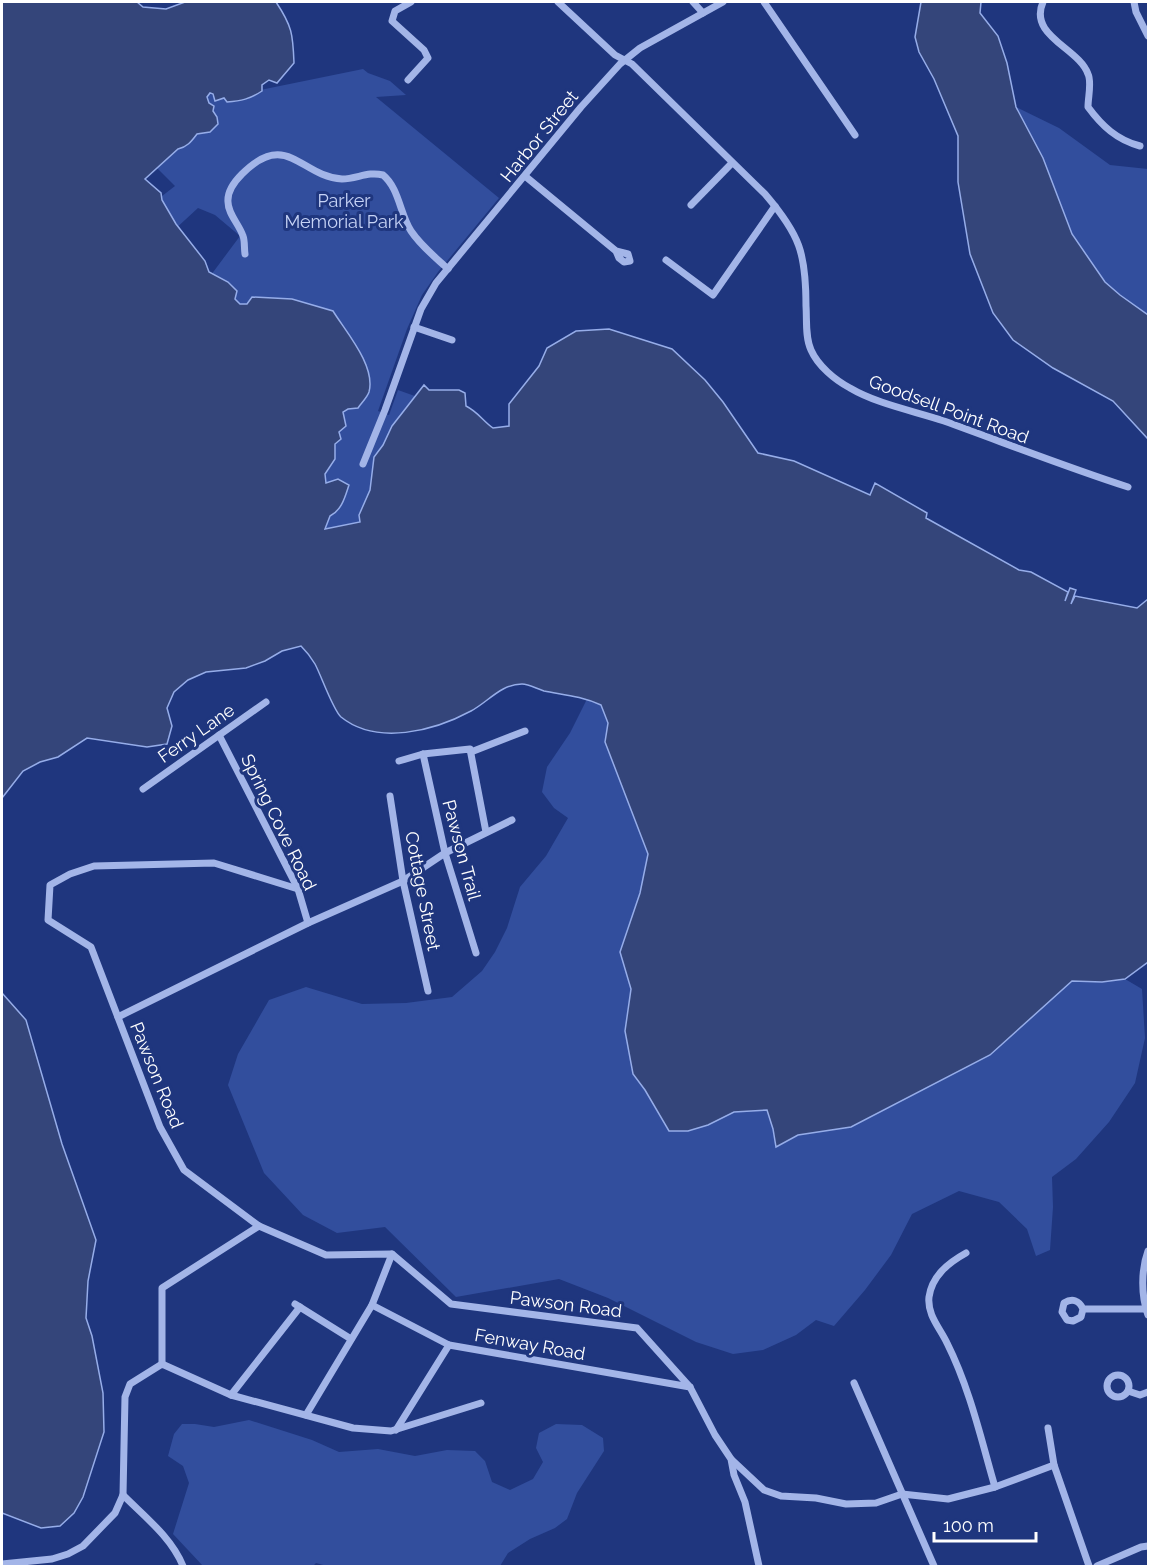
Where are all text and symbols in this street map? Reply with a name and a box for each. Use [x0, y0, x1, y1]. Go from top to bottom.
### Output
street label: Harbor Street [496, 86, 582, 186]
park label: Parker Memorial Park [284, 190, 404, 232]
street label: Goodsell Point Road [866, 370, 1032, 448]
street label: Ferry Lane [154, 699, 239, 767]
street label: Spring Cove Road [237, 751, 321, 893]
street label: Pawson Trail [438, 797, 486, 903]
street label: Cottage Street [401, 830, 445, 952]
street label: Pawson Road [126, 1019, 188, 1131]
street label: Pawson Road [509, 1287, 623, 1321]
street label: Fenway Road [473, 1324, 587, 1364]
scale bar [934, 1505, 1036, 1543]
text: 100 m [943, 1515, 994, 1536]

